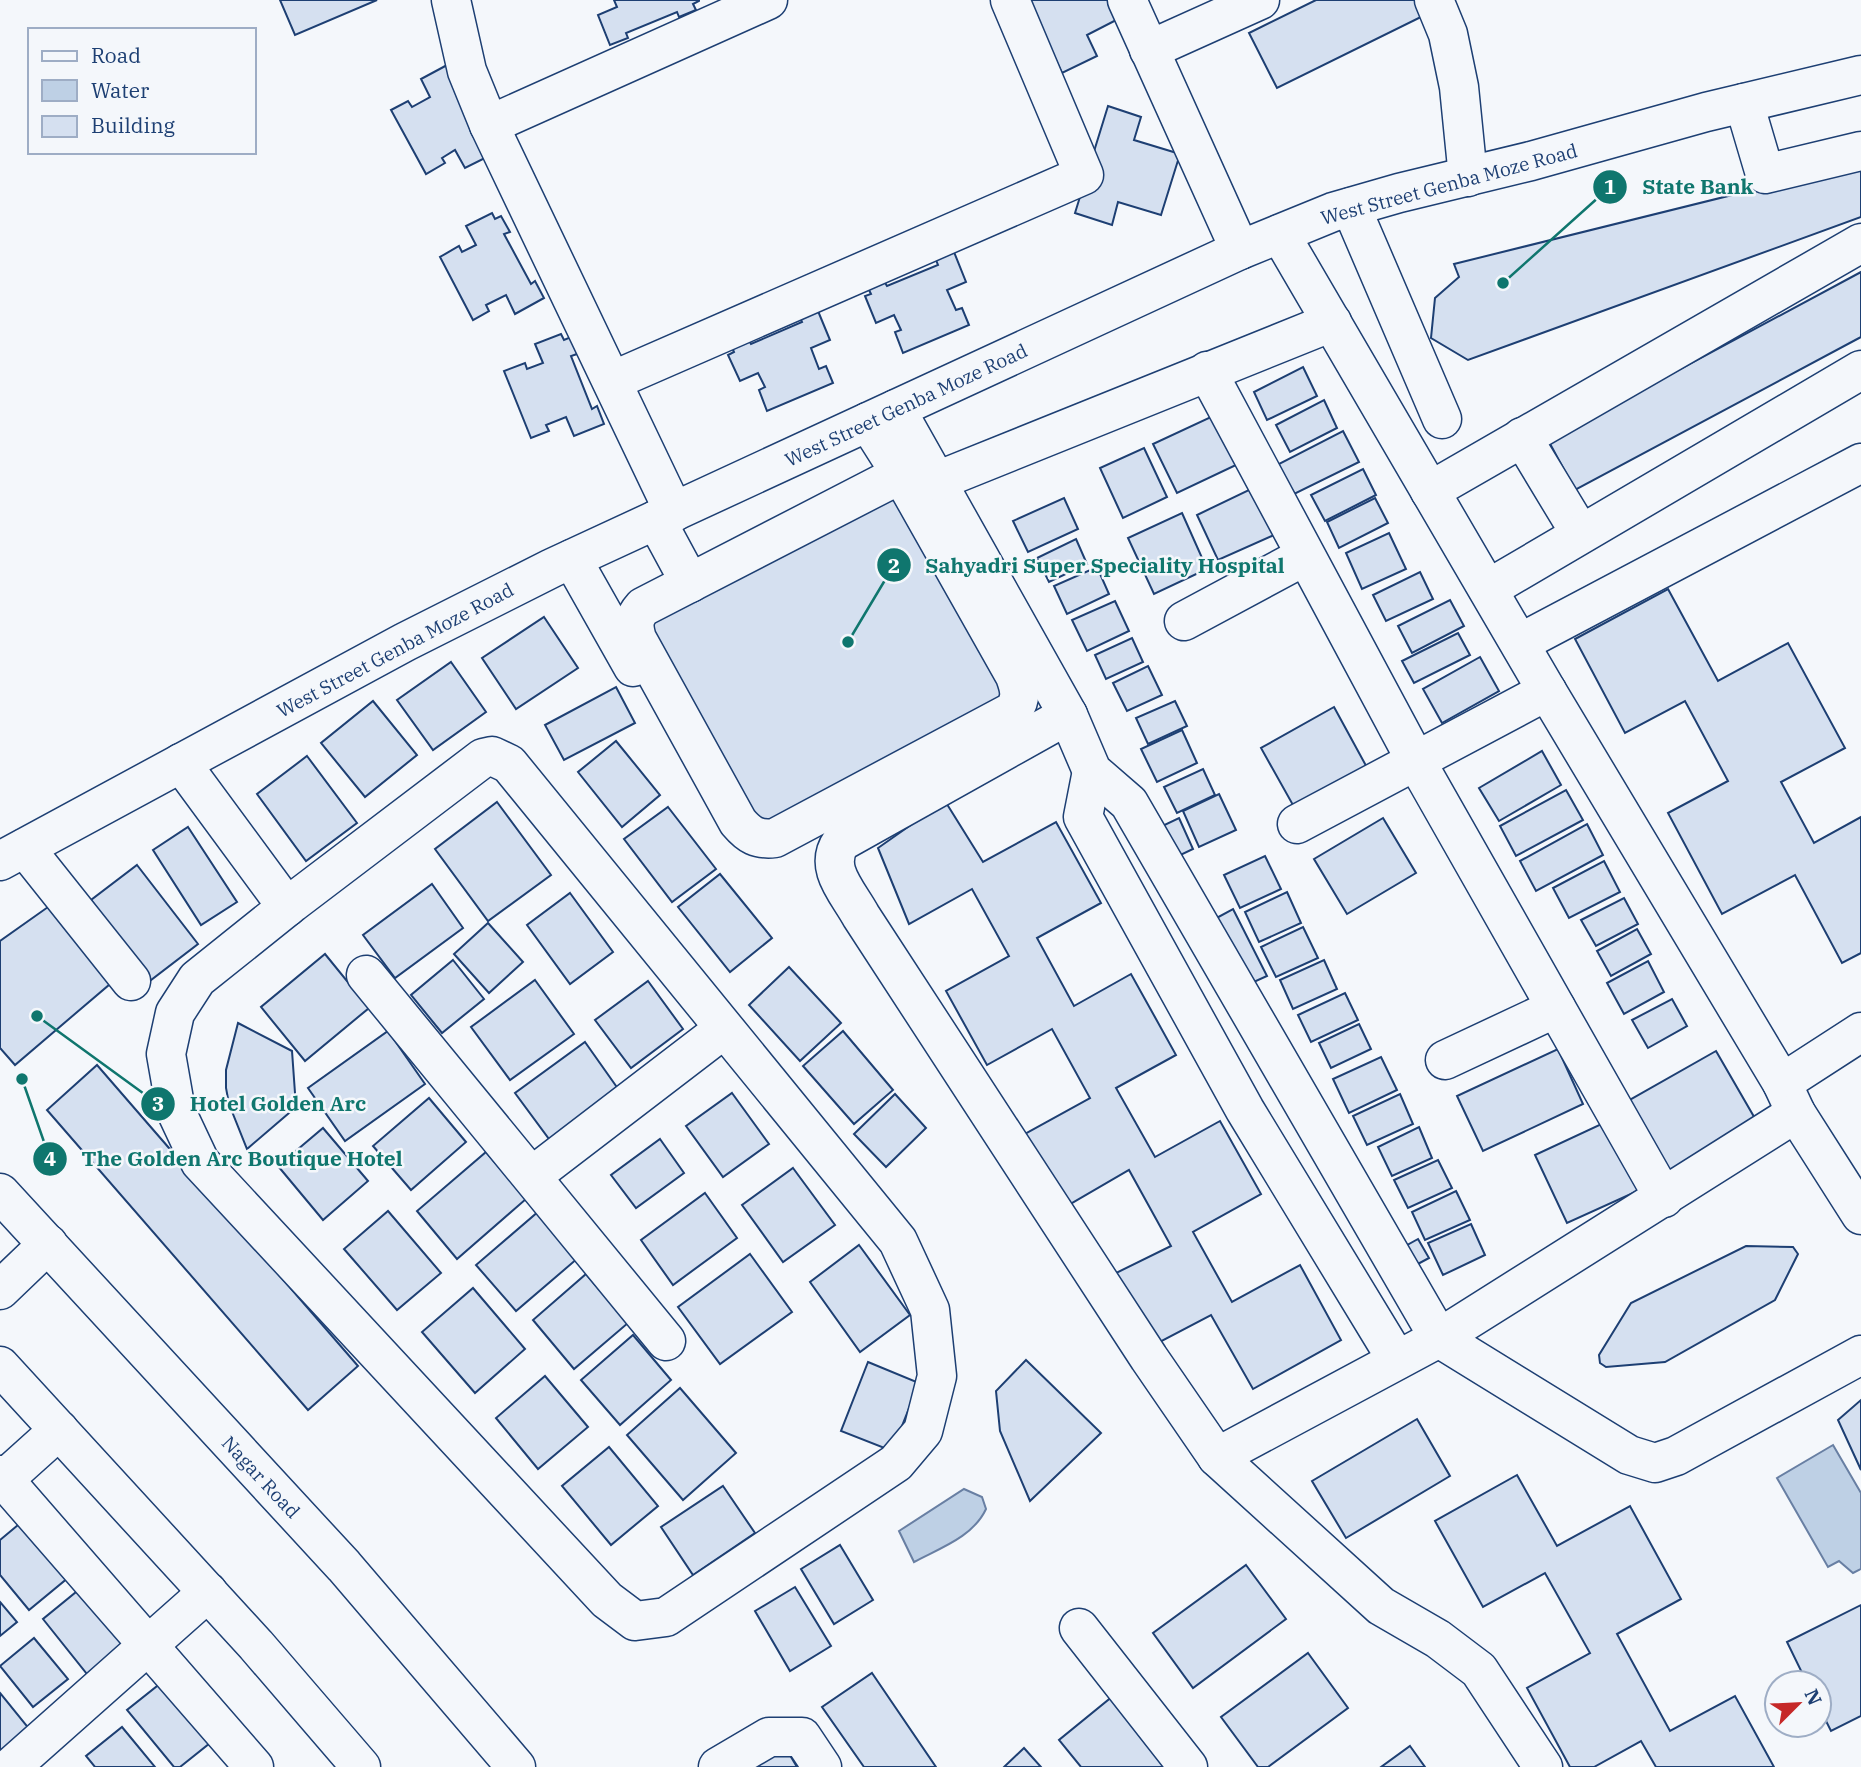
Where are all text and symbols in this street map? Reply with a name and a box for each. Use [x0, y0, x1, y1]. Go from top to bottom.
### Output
legend [28, 28, 256, 154]
text: Road [91, 41, 141, 69]
text: Water [91, 76, 150, 104]
text: Building [91, 111, 176, 139]
street label: West Street Genba Moze Road [1318, 138, 1580, 230]
callout: State Bank [1593, 166, 1767, 208]
text: 1 [1604, 172, 1616, 200]
text: State Bank [1642, 172, 1754, 200]
street label: West Street Genba Moze Road [781, 338, 1031, 472]
callout: Sahyadri Super Speciality Hospital [877, 544, 1299, 586]
text: 2 [888, 551, 900, 579]
text: Sahyadri Super Speciality Hospital [925, 551, 1285, 579]
street label: West Street Genba Moze Road [273, 577, 517, 723]
callout: Hotel Golden Arc [141, 1083, 380, 1125]
text: 3 [152, 1089, 164, 1117]
text: Hotel Golden Arc [190, 1089, 366, 1117]
callout: The Golden Arc Boutique Hotel [33, 1138, 417, 1180]
text: 4 [44, 1144, 56, 1172]
text: The Golden Arc Boutique Hotel [82, 1144, 403, 1172]
street label: Nagar Road [217, 1431, 305, 1523]
north arrow [1763, 1669, 1833, 1739]
text: N [1800, 1685, 1828, 1709]

